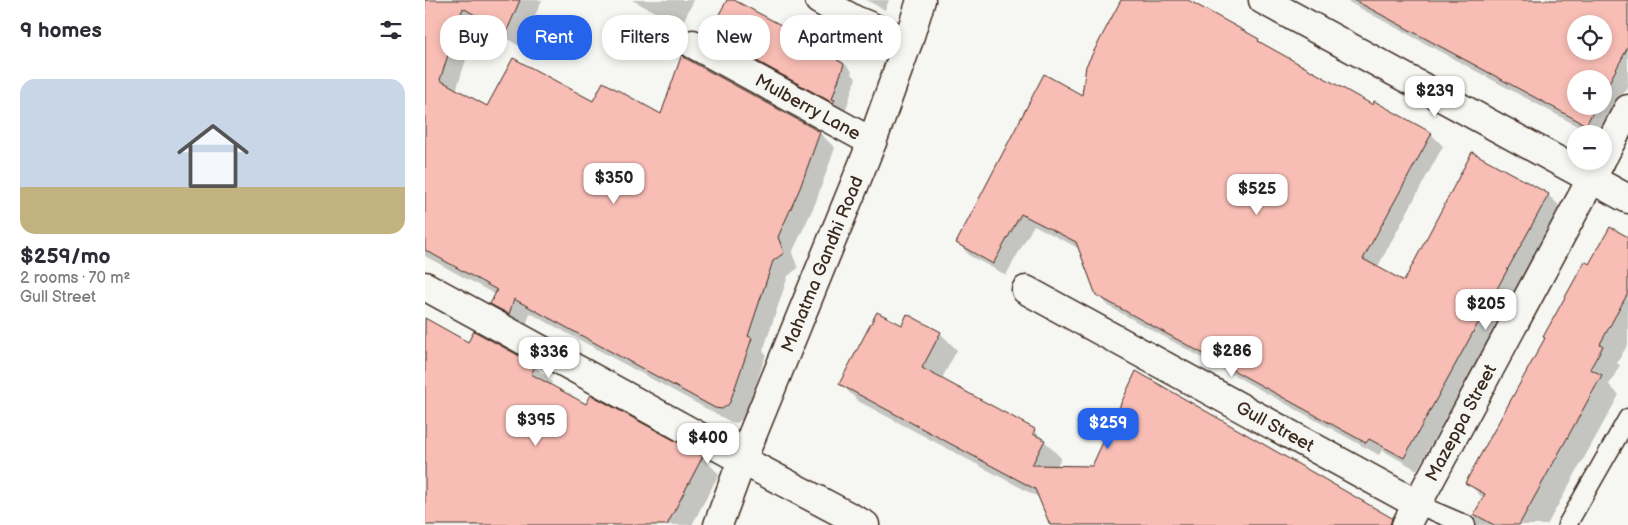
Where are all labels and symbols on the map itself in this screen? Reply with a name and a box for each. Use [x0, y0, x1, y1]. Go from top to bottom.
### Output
street label: Mulberry Lane [751, 70, 864, 145]
pin: $239 [1405, 76, 1465, 118]
pin: $350 [584, 162, 644, 205]
street label: Mahatma Gandhi Road [777, 173, 868, 355]
pin: $525 [1227, 174, 1287, 216]
pin: $205 [1456, 288, 1516, 331]
pin: $336 [519, 336, 579, 379]
pin: $286 [1202, 336, 1262, 378]
street label: Mazeppa Street [1421, 360, 1501, 485]
street label: Gull Street [1232, 397, 1318, 457]
pin: $395 [506, 404, 566, 447]
pin: $259 [1078, 408, 1138, 450]
pin: $400 [678, 422, 738, 465]

